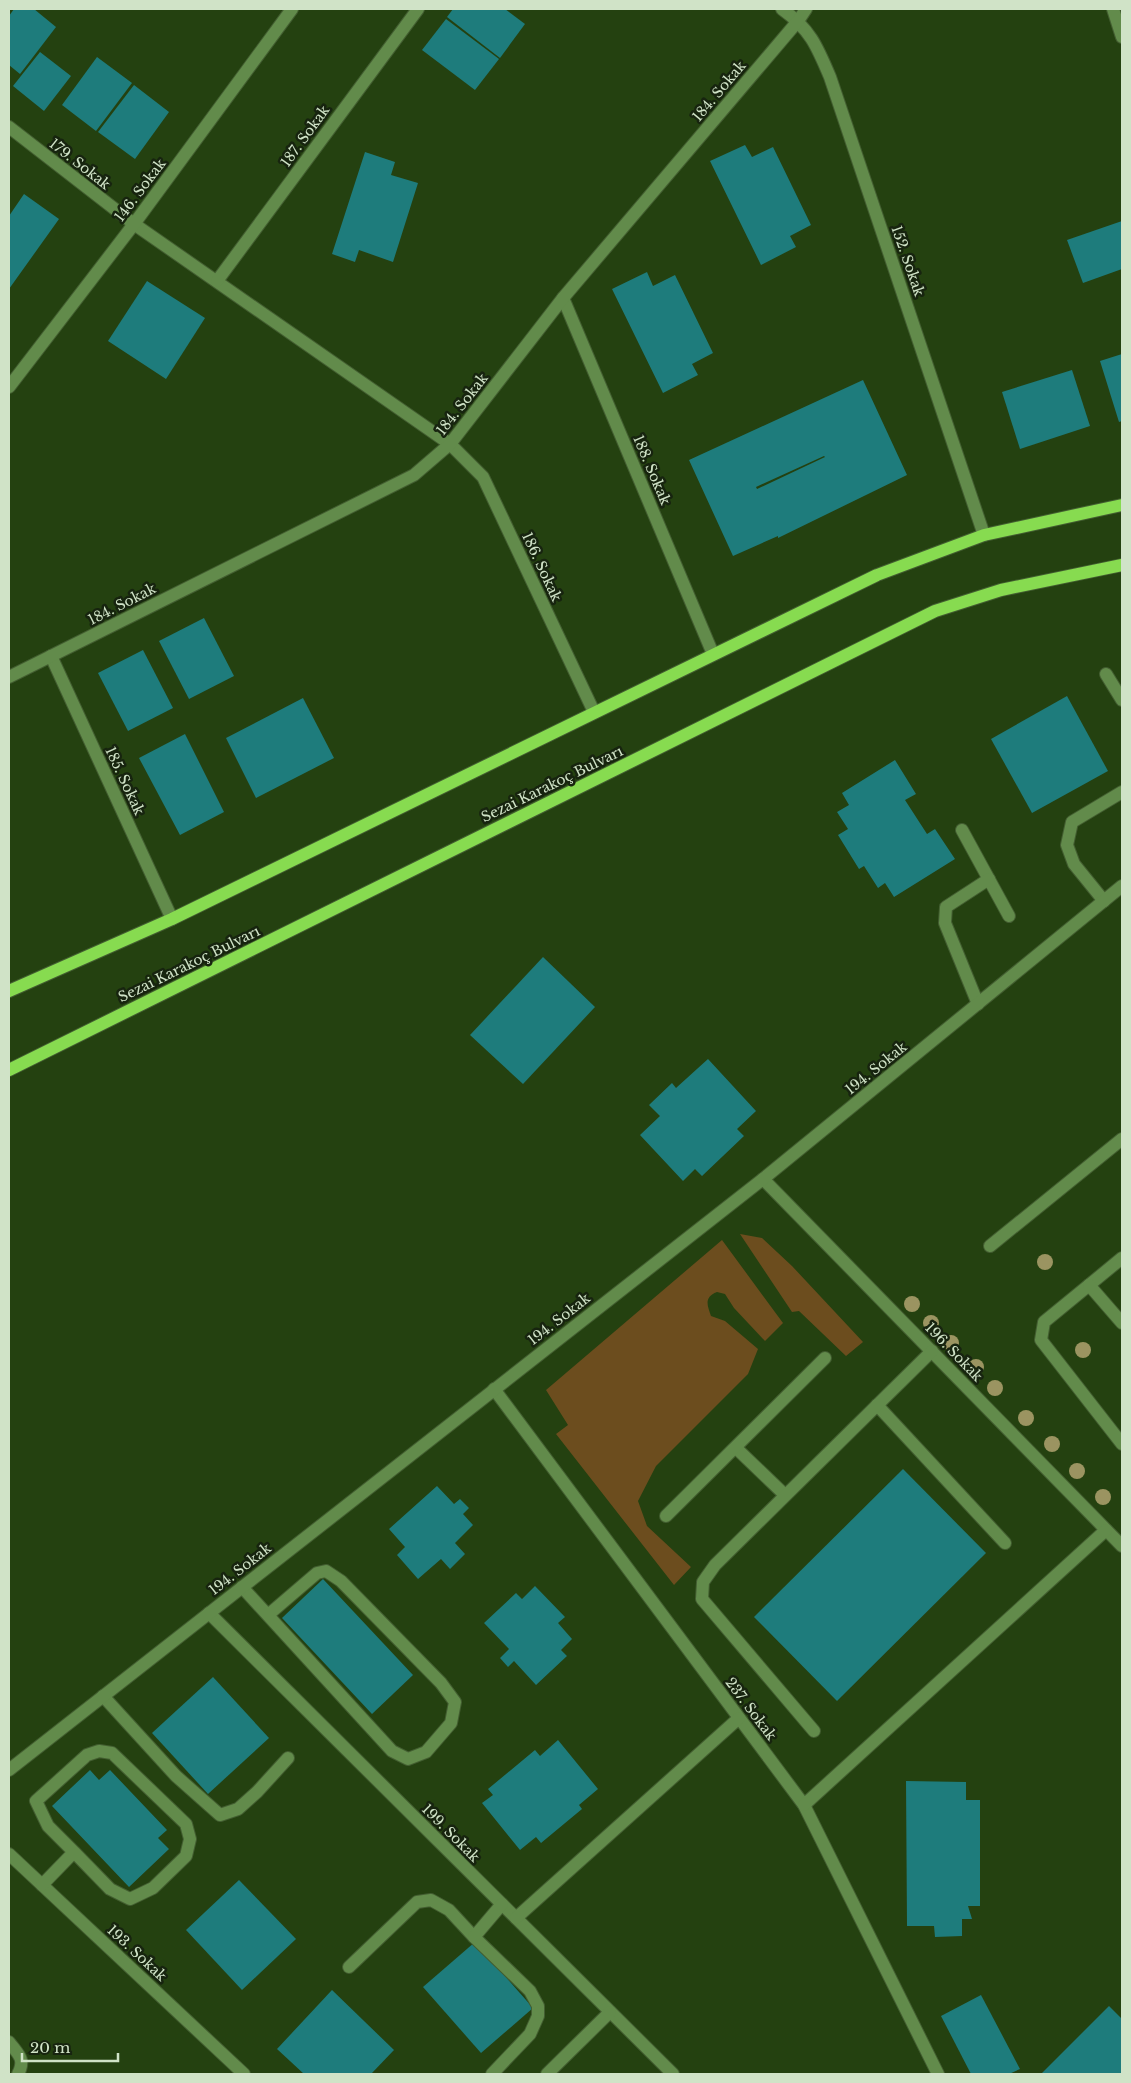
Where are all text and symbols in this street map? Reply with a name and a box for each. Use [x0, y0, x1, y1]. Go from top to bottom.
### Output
street label: 184. Sokak [688, 57, 750, 125]
street label: 187. Sokak [277, 101, 334, 170]
street label: 179. Sokak [46, 134, 115, 194]
street label: 146. Sokak [110, 155, 170, 225]
street label: 152. Sokak [887, 223, 929, 299]
street label: 184. Sokak [432, 369, 492, 439]
street label: 188. Sokak [629, 432, 675, 508]
street label: 186. Sokak [518, 529, 566, 605]
street label: 184. Sokak [85, 579, 159, 629]
street label: Sezai Karakoç Bulvarı [478, 742, 626, 826]
street label: 185. Sokak [101, 744, 149, 818]
street label: Sezai Karakoç Bulvarı [115, 922, 263, 1006]
street label: 194. Sokak [841, 1037, 911, 1098]
street label: 194. Sokak [524, 1289, 594, 1349]
street label: 196. Sokak [921, 1319, 987, 1386]
street label: 194. Sokak [205, 1539, 275, 1599]
street label: 237. Sokak [721, 1674, 781, 1744]
street label: 199. Sokak [418, 1800, 484, 1866]
street label: 193. Sokak [104, 1921, 171, 1985]
scale bar [22, 2030, 119, 2062]
text: 20 m [30, 2038, 70, 2057]

